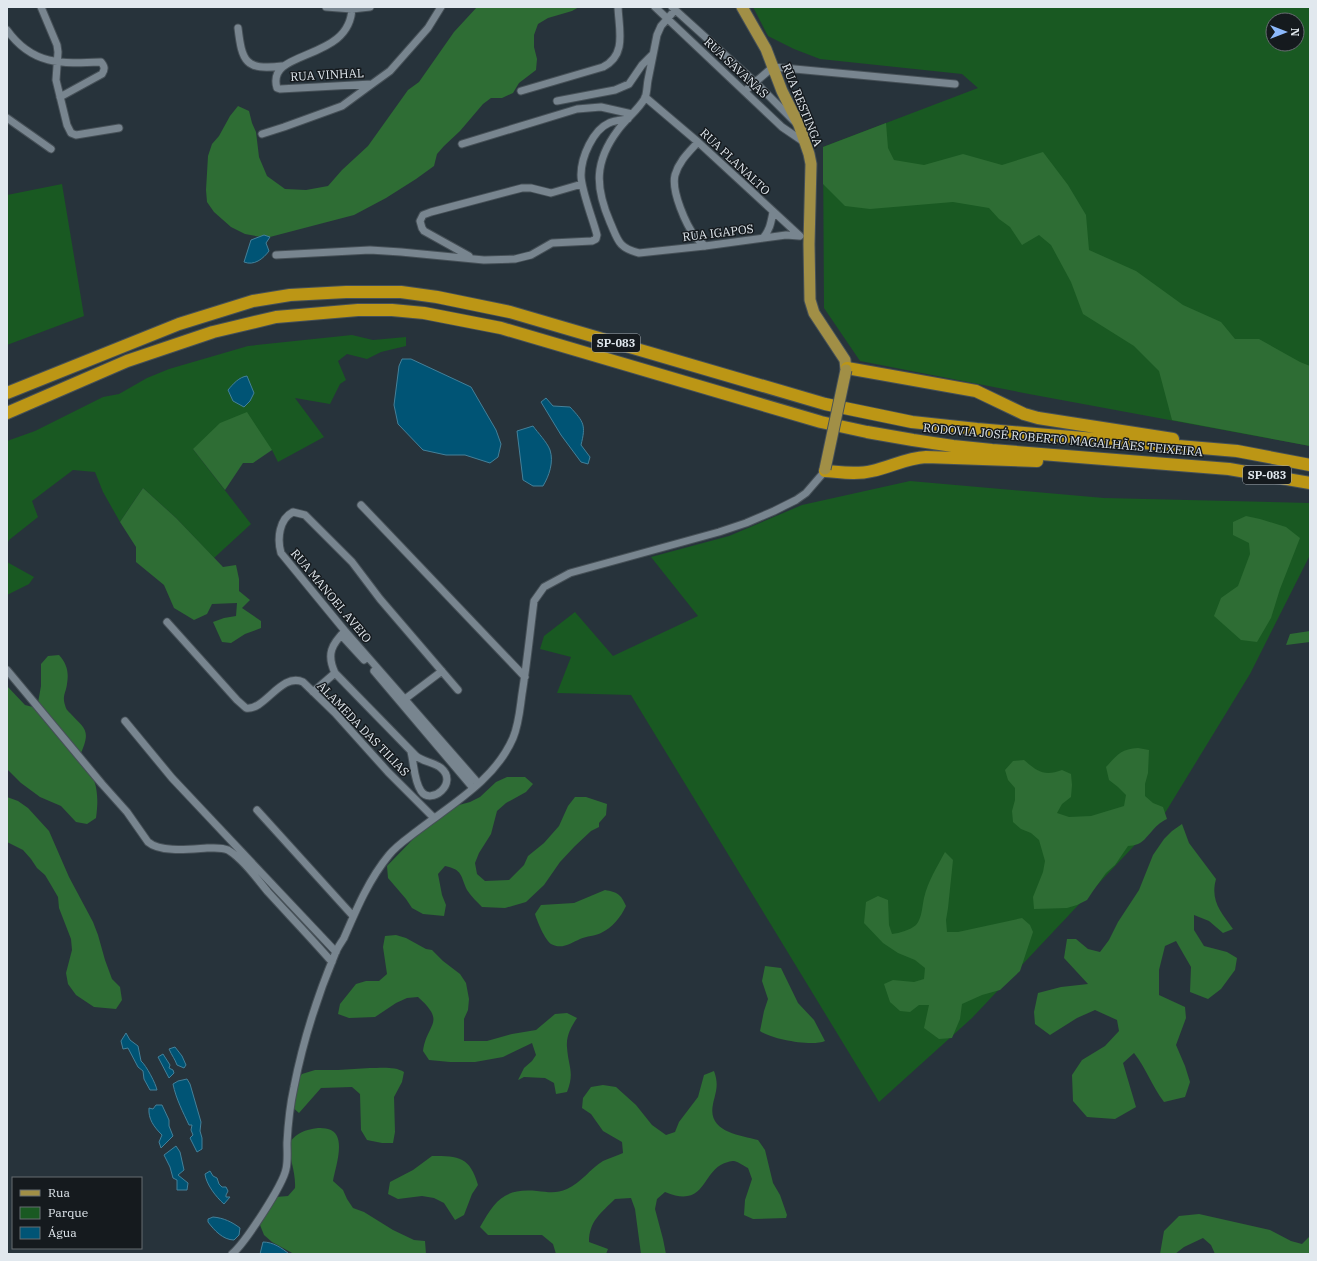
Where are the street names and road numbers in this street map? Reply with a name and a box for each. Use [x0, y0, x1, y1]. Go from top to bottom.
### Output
street label: RUA SAVANAS [701, 34, 771, 101]
street label: RUA RESTINGA [779, 61, 826, 149]
street label: RUA VINHAL [290, 65, 364, 84]
street label: RUA PLANALTO [697, 125, 774, 198]
street label: RUA IGAPOS [682, 221, 754, 244]
road number: SP-083 [592, 334, 640, 352]
street label: RODOVIA JOSÉ ROBERTO MAGALHÃES TEIXEIRA [923, 420, 1204, 459]
road number: SP-083 [1243, 466, 1291, 484]
street label: RUA MANOEL AVEIO [288, 546, 375, 646]
street label: ALAMEDA DAS TILIAS [314, 678, 412, 779]

